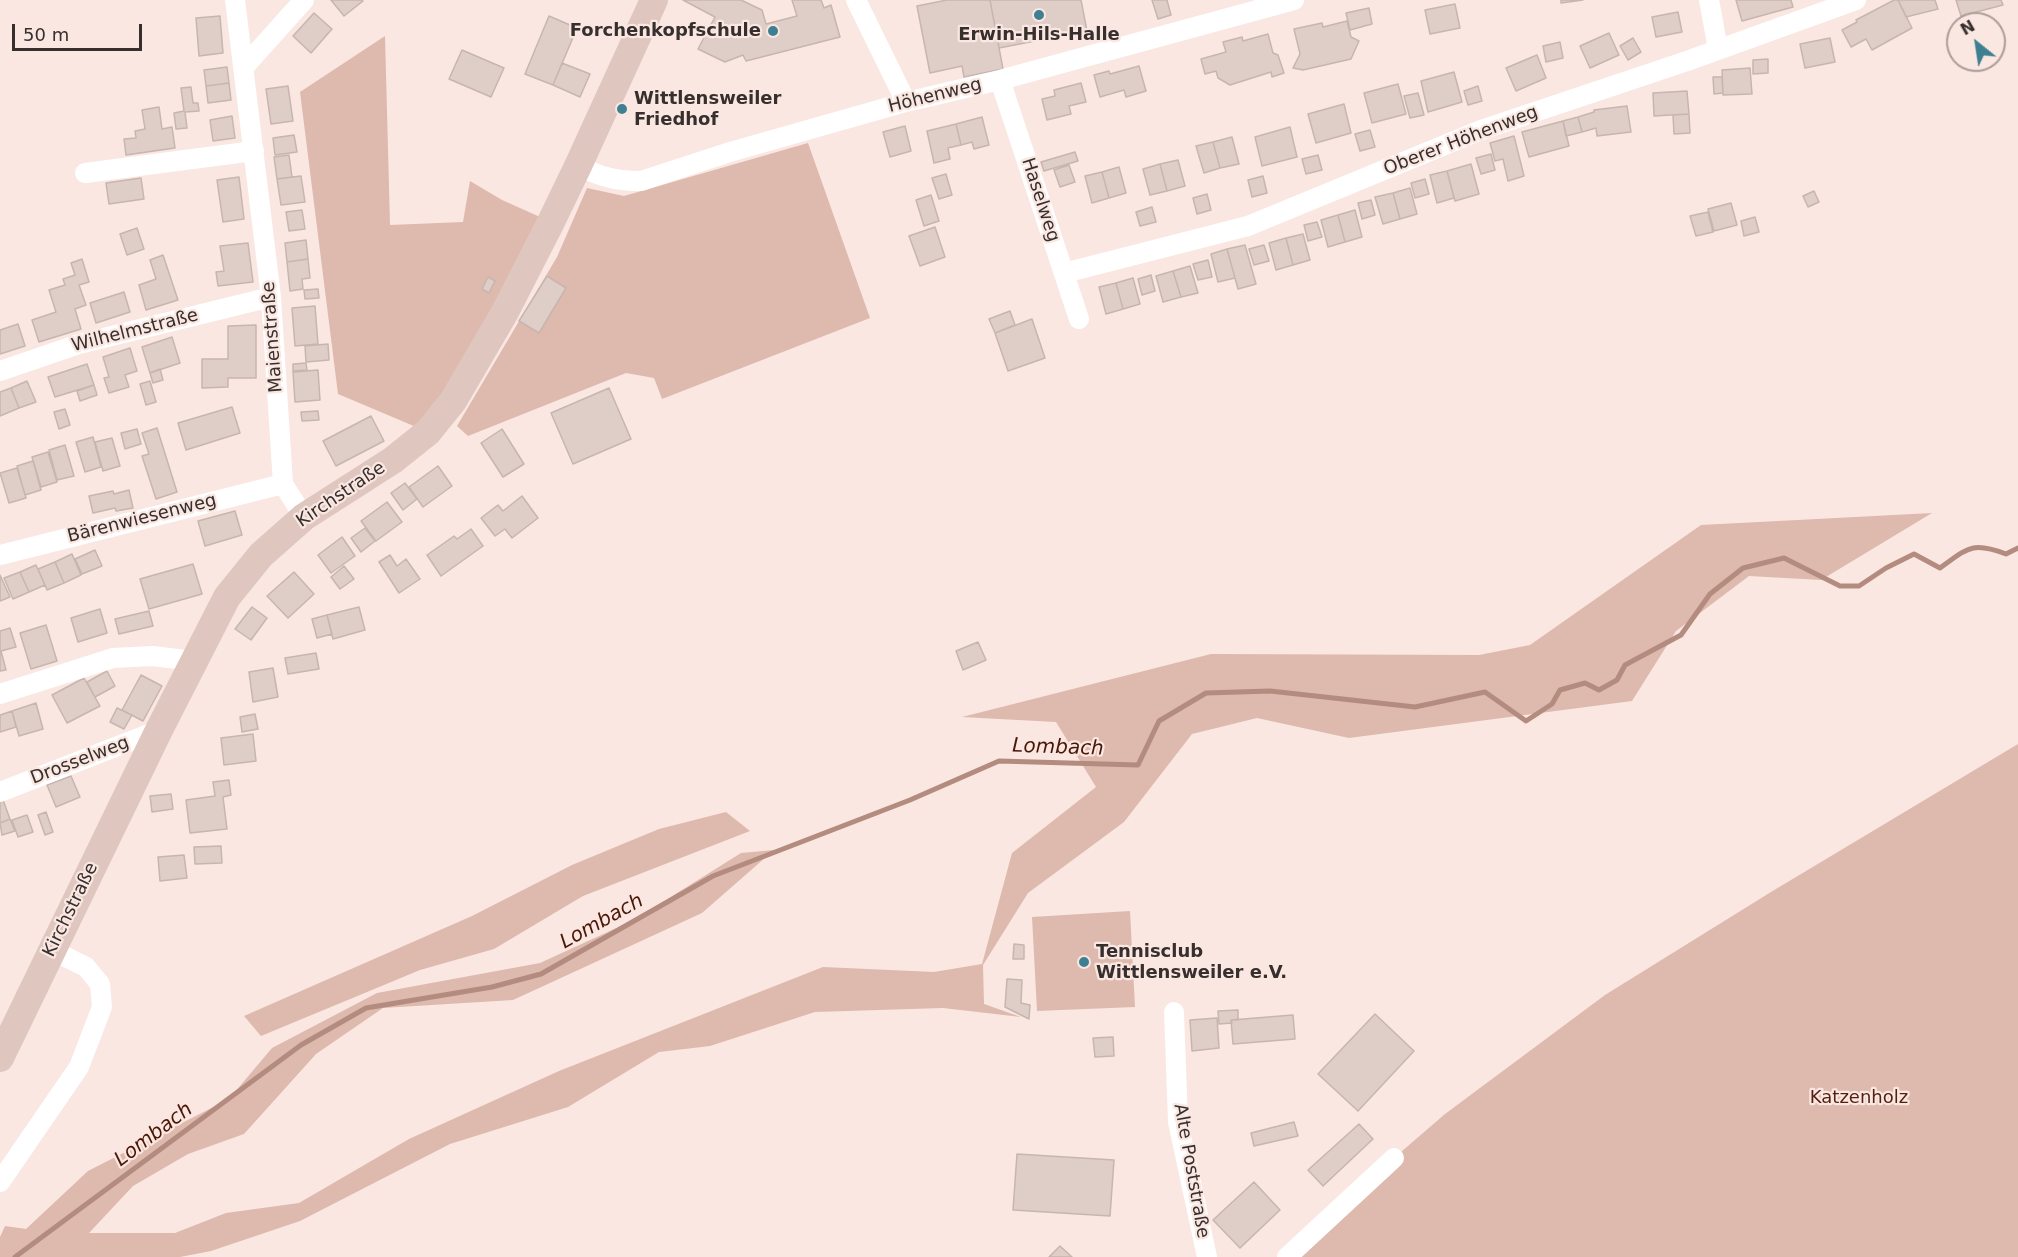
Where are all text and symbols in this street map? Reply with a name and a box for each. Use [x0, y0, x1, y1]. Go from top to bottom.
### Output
marker: Erwin-Hils-Halle [1032, 8, 1046, 22]
scale bar [15, 12, 146, 50]
north arrow [1946, 12, 2006, 72]
text: N [1957, 16, 1978, 39]
place label: Forchenkopfschule [570, 20, 761, 42]
text: 50 m [23, 24, 69, 45]
marker: Forchenkopfschule [766, 24, 780, 38]
place label: Erwin-Hils-Halle [958, 24, 1120, 46]
street label: Höhenweg [886, 74, 984, 118]
place label: Wittlensweiler Friedhof [634, 88, 781, 130]
marker: Wittlensweiler Friedhof [615, 102, 629, 116]
street label: Oberer Höhenweg [1381, 102, 1541, 180]
street label: Haselweg [1016, 155, 1064, 245]
street label: Maienstraße [258, 281, 288, 393]
street label: Wilhelmstraße [69, 305, 201, 357]
street label: Kirchstraße [293, 457, 389, 533]
street label: Bärenwiesenweg [65, 490, 219, 548]
street label: Drosselweg [28, 732, 132, 790]
water label: Lombach [1012, 734, 1104, 762]
street label: Kirchstraße [39, 859, 103, 961]
water label: Lombach [556, 889, 648, 955]
place label: Tennisclub Wittlensweiler e.V. [1096, 941, 1287, 984]
marker: Tennisclub Wittlensweiler e.V. [1077, 955, 1091, 969]
park label: Katzenholz [1810, 1087, 1908, 1109]
water label: Lombach [110, 1098, 198, 1172]
street label: Alte Poststraße [1169, 1102, 1213, 1240]

